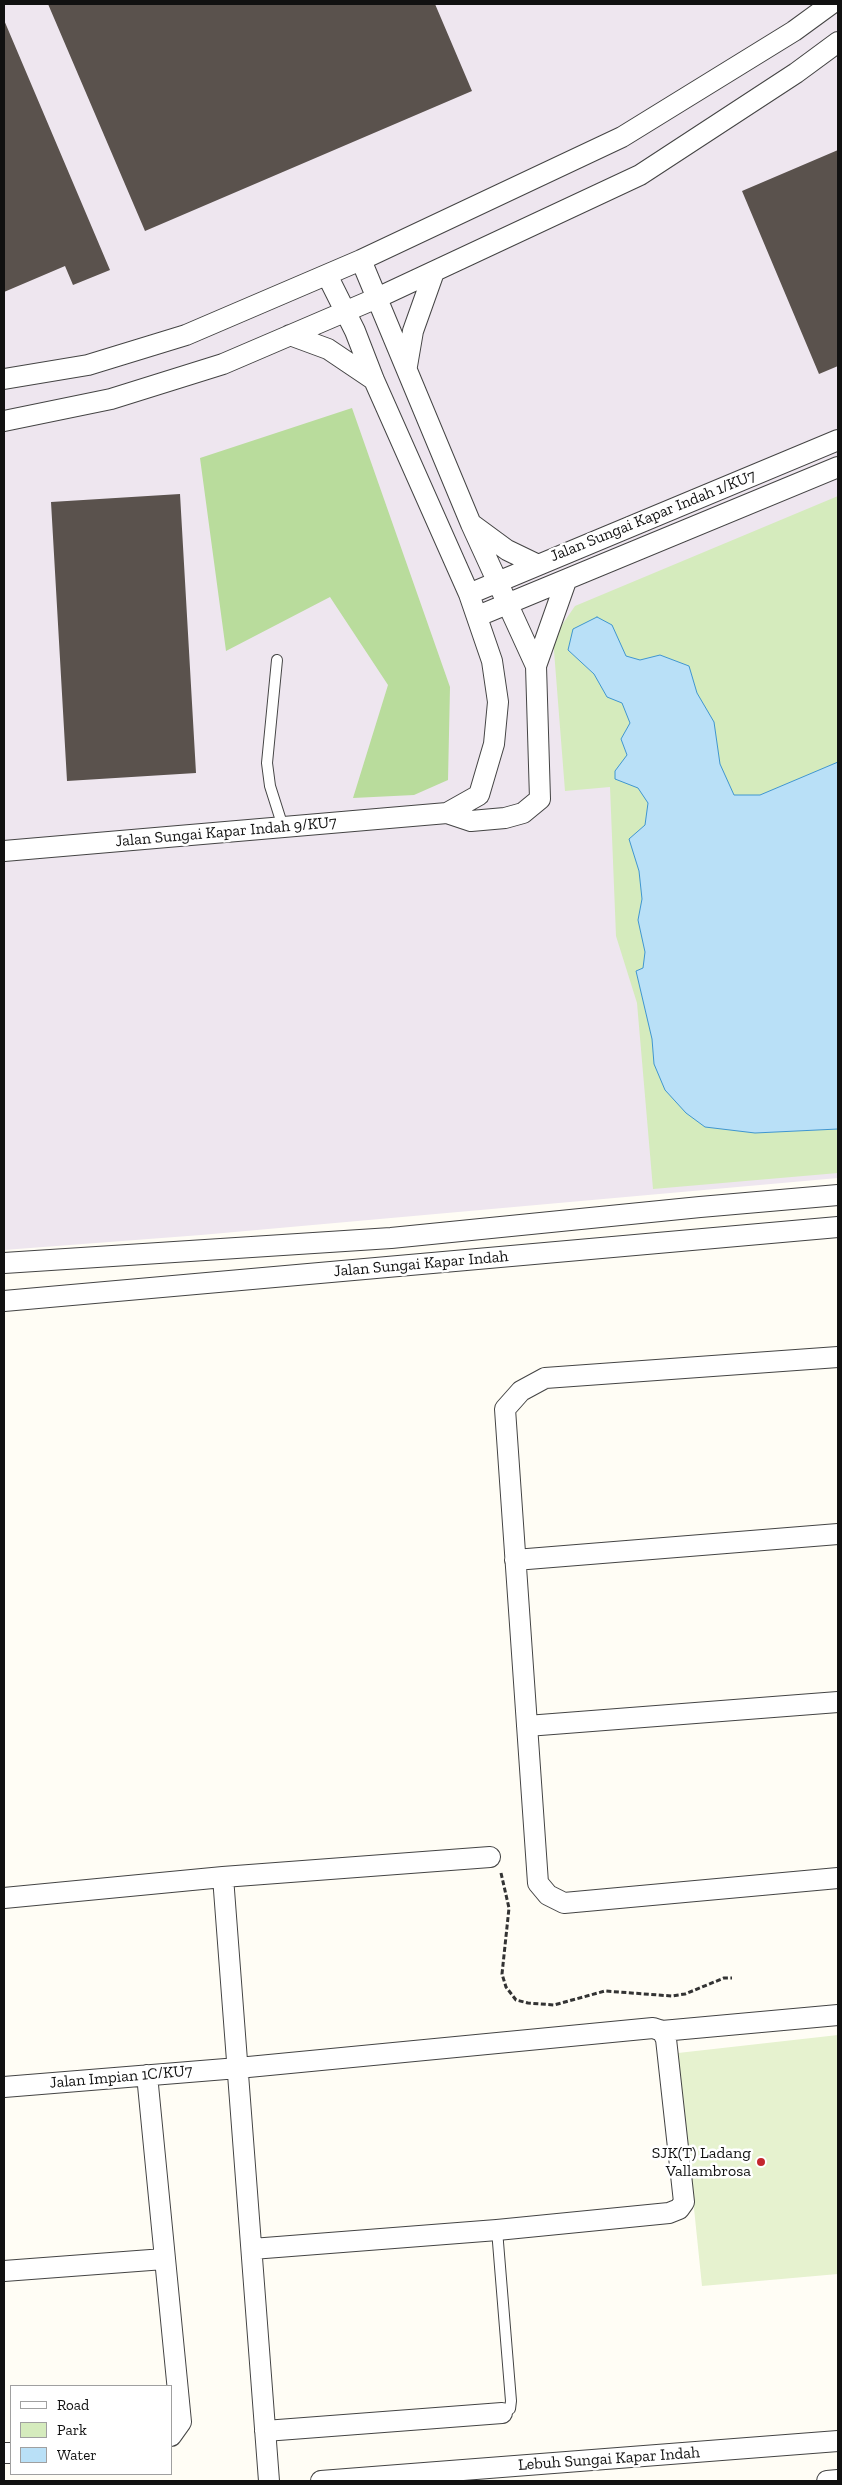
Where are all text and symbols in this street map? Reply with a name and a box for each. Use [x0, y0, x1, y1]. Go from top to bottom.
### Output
street label: Jalan Sungai Kapar Indah 1/KU7 [547, 466, 759, 566]
street label: Jalan Sungai Kapar Indah 9/KU7 [114, 813, 338, 851]
street label: Jalan Sungai Kapar Indah [333, 1247, 509, 1281]
street label: Jalan Impian 1C/KU7 [49, 2061, 193, 2093]
place label: SJK(T) Ladang Vallambrosa [652, 2143, 751, 2181]
marker: SJK(T) Ladang Vallambrosa [755, 2156, 767, 2168]
legend [10, 2385, 172, 2475]
text: Road [57, 2396, 89, 2414]
text: Park [57, 2421, 87, 2439]
street label: Lebuh Sungai Kapar Indah [517, 2443, 701, 2475]
text: Water [57, 2446, 97, 2464]

